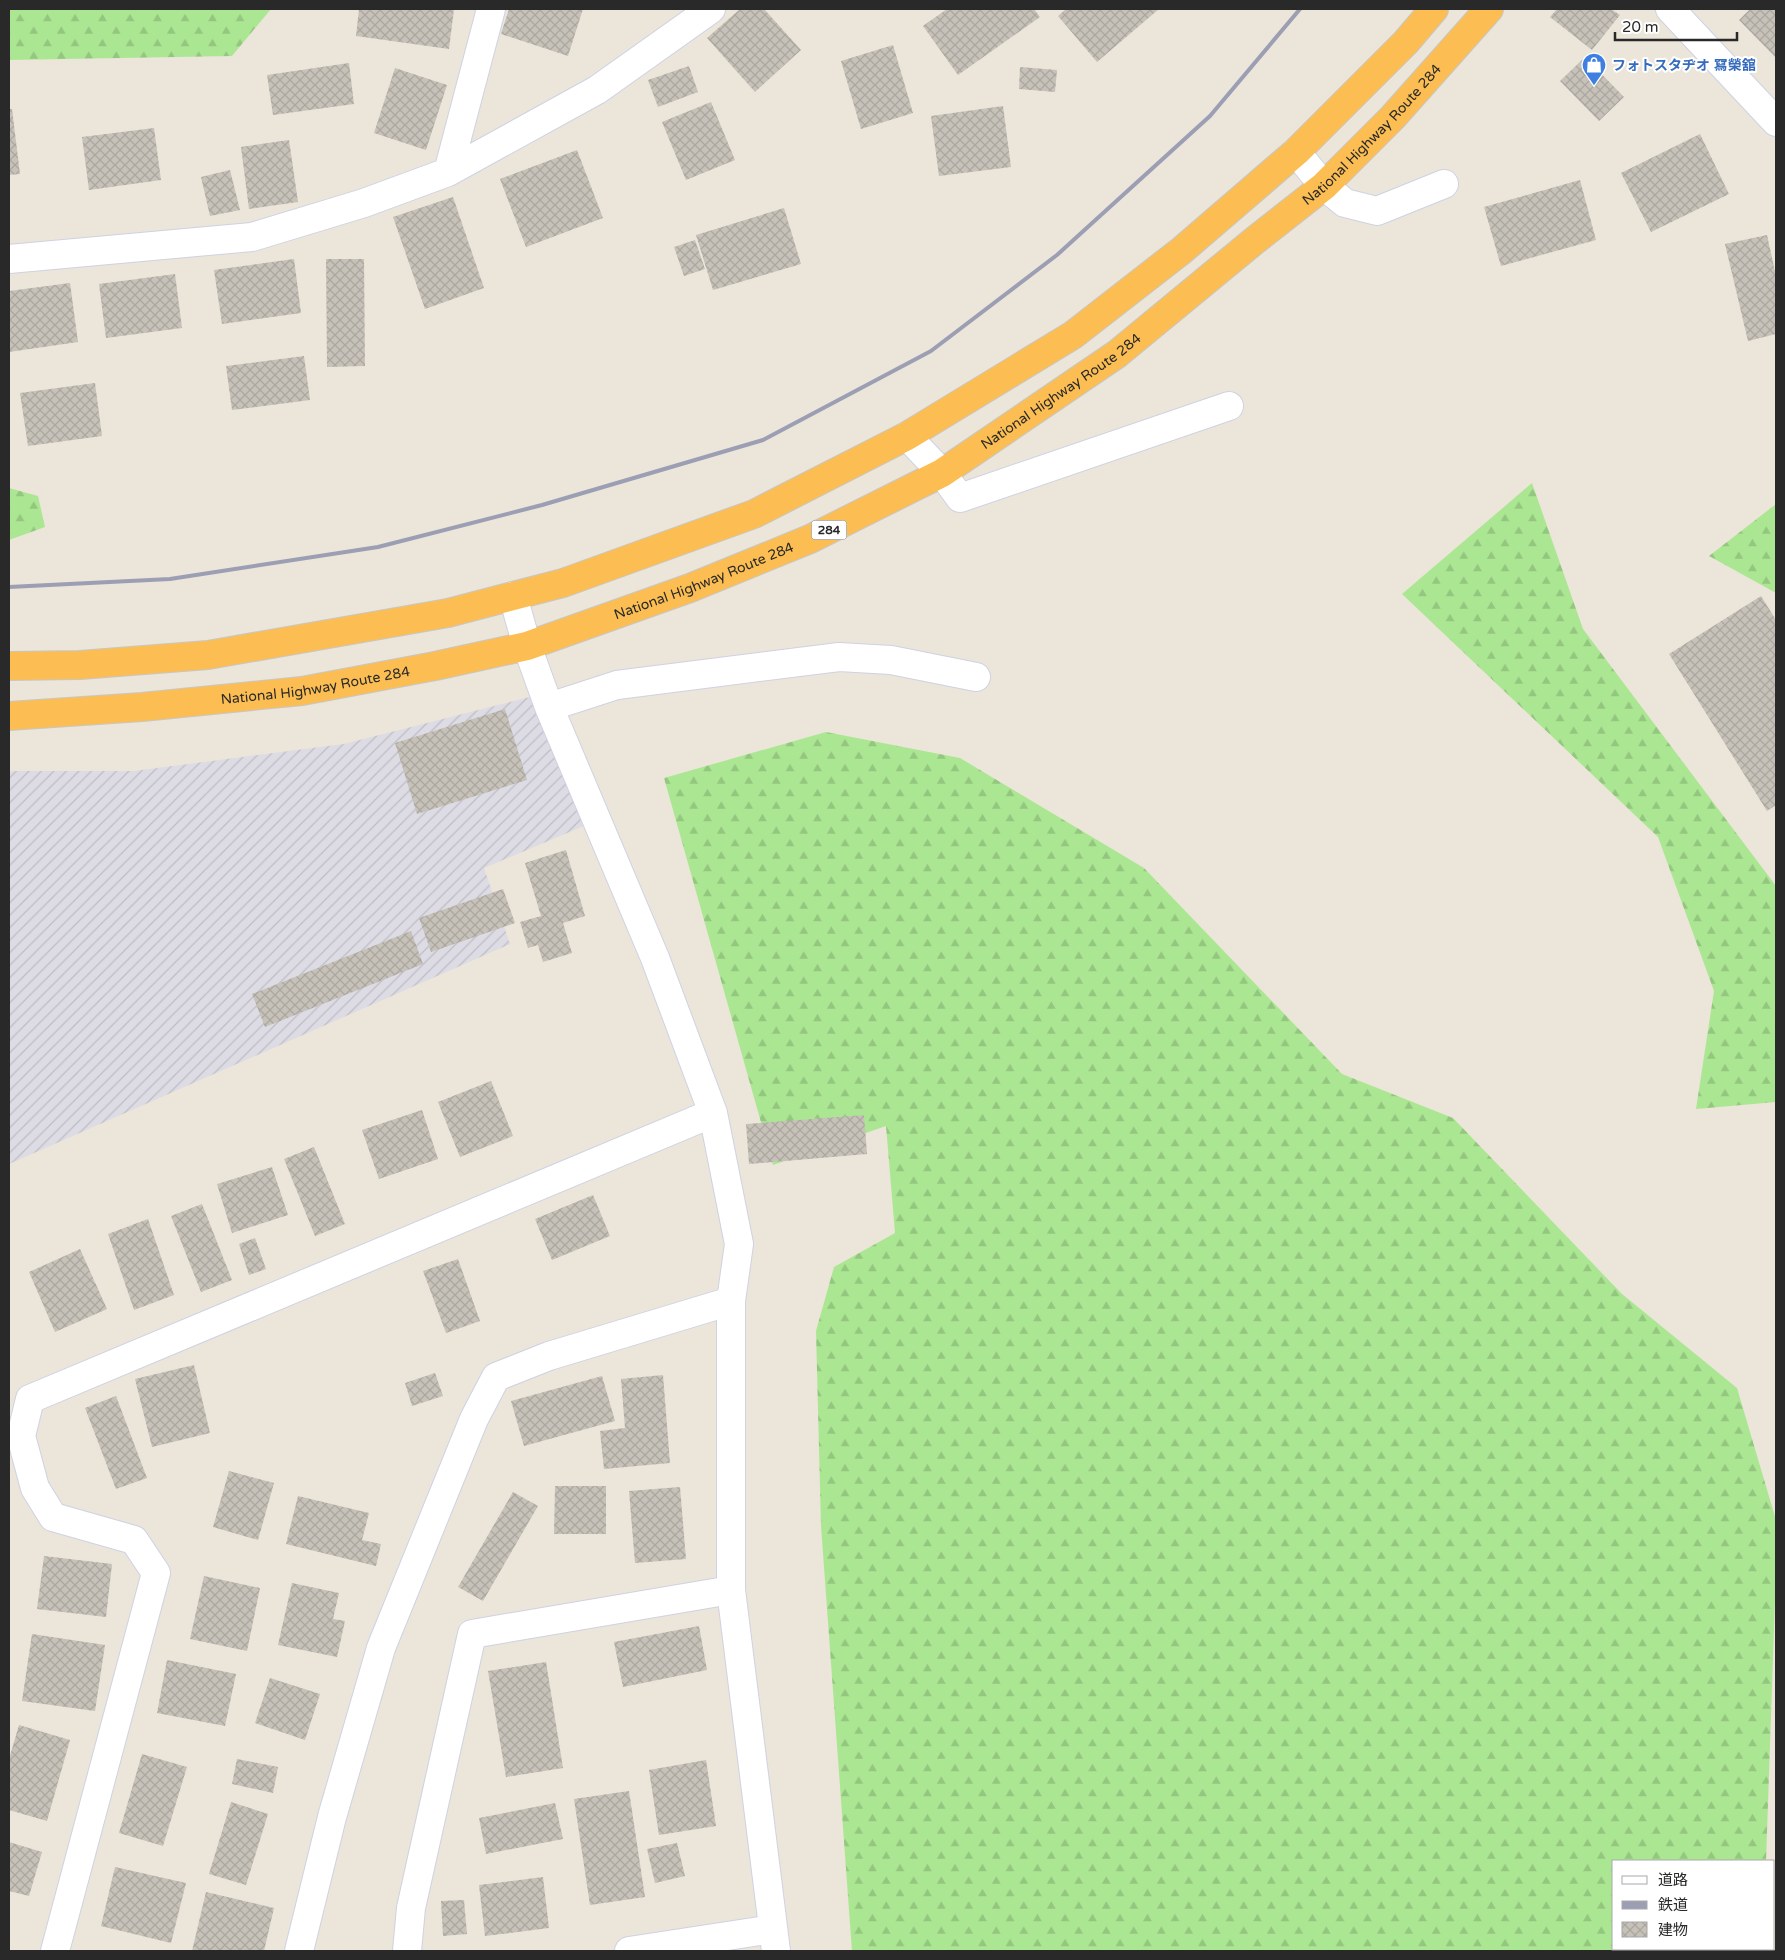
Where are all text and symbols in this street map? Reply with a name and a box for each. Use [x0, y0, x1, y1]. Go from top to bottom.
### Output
scale bar [1615, 10, 1738, 42]
text: 20 m [1622, 18, 1659, 36]
shop icon: フォトスタヂオ 冩榮舘 [1581, 52, 1607, 86]
place label: フォトスタヂオ 冩榮舘 [1612, 57, 1756, 74]
street label: National Highway Route 284 [1299, 61, 1445, 209]
street label: National Highway Route 284 [978, 330, 1145, 453]
road number: 284 [812, 520, 846, 540]
street label: National Highway Route 284 [612, 539, 796, 623]
street label: National Highway Route 284 [220, 663, 411, 708]
legend [1612, 1860, 1775, 1950]
text: 道路 [1658, 1871, 1688, 1889]
text: 鉄道 [1658, 1896, 1688, 1914]
text: 建物 [1658, 1921, 1688, 1939]

